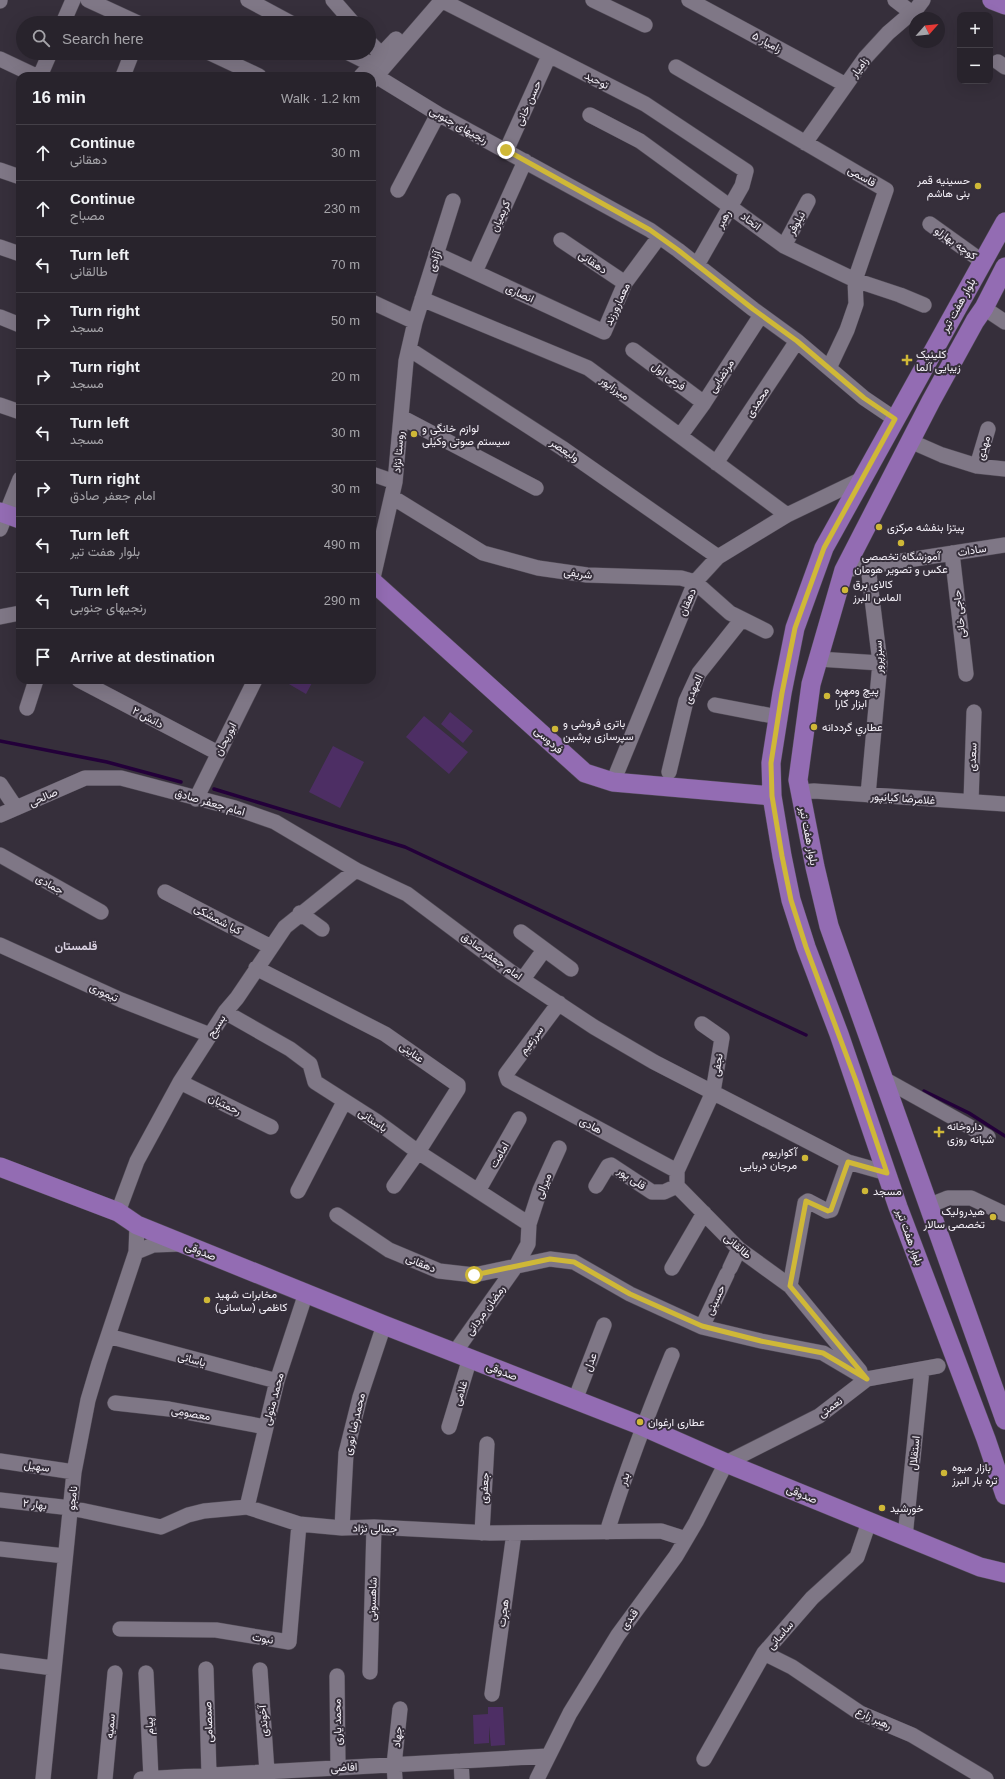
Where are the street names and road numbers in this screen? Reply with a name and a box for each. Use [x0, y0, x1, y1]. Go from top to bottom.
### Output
street label: زامیار ۵ [750, 29, 784, 56]
street label: زامیار [847, 54, 871, 81]
street label: توحید [582, 69, 612, 92]
street label: حسن خانی [513, 79, 544, 128]
street label: رنجیهای جنوبی [427, 104, 490, 147]
street label: قاسمی [845, 163, 878, 190]
street label: کریمیان [488, 198, 513, 234]
street label: رهبر [713, 208, 734, 231]
street label: نیلوفر [784, 209, 808, 238]
street label: اتحاد [739, 210, 763, 232]
street label: کوچه بهارلو [932, 224, 979, 264]
street label: آزادی [425, 248, 444, 273]
street label: دهقانی [576, 248, 609, 277]
street label: بلوار هفت تیر [938, 276, 979, 335]
street label: انصاری [504, 281, 536, 306]
street label: معمارورزند [602, 281, 633, 328]
street label: مرتضایی [706, 357, 737, 395]
street label: فرعی اول [649, 360, 688, 393]
street label: میرزاپور [596, 373, 632, 404]
street label: محمدی [743, 385, 772, 420]
street label: روستا نژاد [390, 430, 407, 474]
street label: مهدی [974, 434, 993, 462]
street label: ولیعصر [547, 436, 582, 465]
street label: سادات [957, 542, 988, 558]
street label: شریفی [563, 565, 593, 582]
street label: دهقان [676, 586, 698, 618]
street label: حاجی خانی [951, 589, 968, 639]
street label: سبزپرور [872, 640, 886, 675]
street label: المهدی [681, 672, 706, 706]
street label: دانش ۲ [130, 704, 166, 731]
street label: ابوریحان [212, 720, 239, 758]
street label: فردوسی [532, 724, 566, 757]
street label: سعدی [966, 742, 980, 772]
street label: صالحی [27, 785, 60, 809]
street label: امام جعفر صادق [173, 786, 246, 820]
street label: غلامرضا کیانپور [869, 790, 936, 808]
street label: بلوار هفت تیر [796, 805, 821, 866]
street label: جمادی [34, 872, 66, 897]
street label: کیا شمشکی [192, 902, 244, 937]
street label: امام جعفر صادق [458, 930, 525, 984]
street label: تیموری [87, 980, 121, 1005]
street label: بسیح [204, 1012, 229, 1041]
street label: سرزعیم [516, 1023, 547, 1058]
street label: عنایتی [397, 1039, 427, 1066]
street label: نجفی [709, 1053, 726, 1078]
street label: رحمتیان [206, 1091, 243, 1118]
street label: باستانی [356, 1106, 390, 1135]
street label: هادی [577, 1114, 605, 1137]
street label: امامت [487, 1140, 511, 1170]
street label: قلی پور [614, 1164, 648, 1193]
street label: میرالی [532, 1171, 555, 1201]
street label: بلوار هفت تیر [893, 1206, 926, 1267]
street label: طالقانی [721, 1231, 754, 1262]
street label: صدوقی [183, 1239, 218, 1264]
street label: دهقانی [404, 1252, 438, 1275]
street label: رمضان مردانی [463, 1282, 508, 1338]
street label: حسینی [703, 1283, 728, 1317]
street label: یاسائی [176, 1350, 207, 1369]
street label: عدل [581, 1351, 600, 1373]
street label: صدوقی [485, 1360, 519, 1383]
street label: محمد متولی [260, 1371, 287, 1427]
street label: غلامی [451, 1379, 471, 1407]
street label: محمدرضا نوری [341, 1392, 368, 1456]
street label: نعمتی [816, 1394, 845, 1421]
street label: معصومی [170, 1404, 212, 1423]
street label: استقلال [906, 1435, 923, 1471]
street label: سهیل [23, 1458, 51, 1475]
street label: بدر [616, 1471, 633, 1488]
street label: جعفری [477, 1472, 492, 1504]
street label: صدوقی [784, 1482, 819, 1507]
street label: نامجو [65, 1485, 80, 1511]
street label: بهار ۲ [22, 1497, 48, 1512]
street label: جمالی نژاد [353, 1522, 397, 1535]
street label: شاهسونی [365, 1577, 380, 1621]
street label: هجرت [495, 1598, 512, 1628]
street label: قندی [618, 1606, 641, 1632]
street label: ساسانی [765, 1618, 796, 1652]
street label: نبوت [251, 1630, 275, 1647]
street label: محمد یاری [331, 1699, 344, 1745]
street label: صمصامی [201, 1701, 216, 1743]
street label: آخوندی [256, 1703, 271, 1737]
street label: رهبر زارع [853, 1705, 894, 1733]
street label: سمیه [103, 1713, 118, 1739]
street label: پیام [143, 1717, 157, 1735]
street label: جهاد [390, 1726, 405, 1748]
street label: افاضی [330, 1760, 358, 1775]

